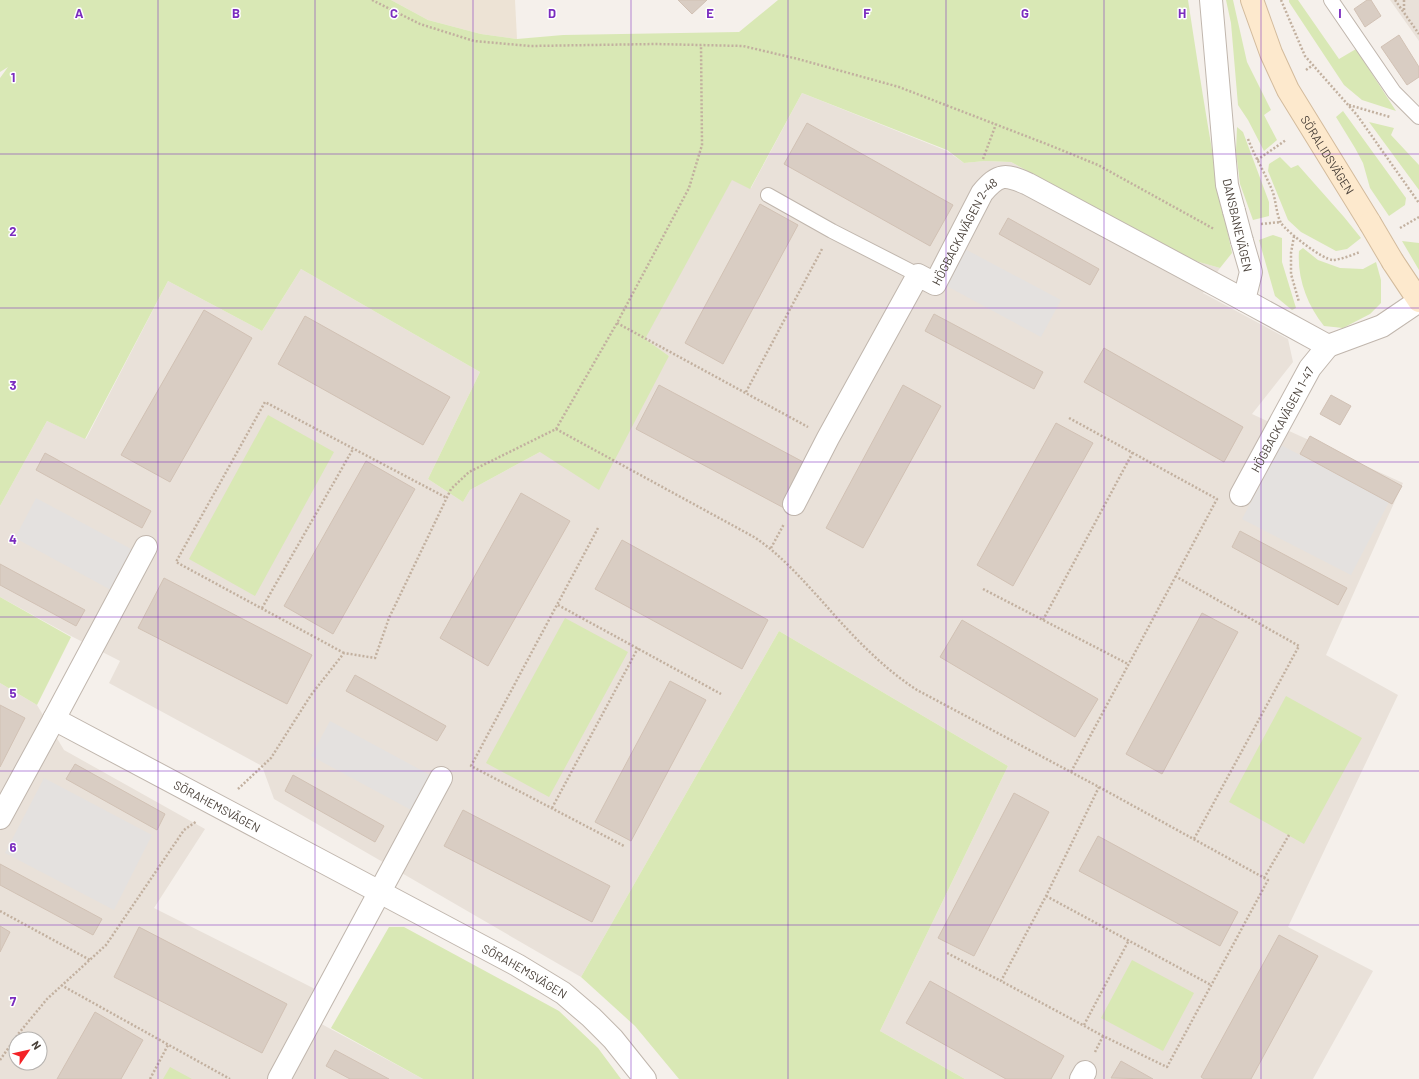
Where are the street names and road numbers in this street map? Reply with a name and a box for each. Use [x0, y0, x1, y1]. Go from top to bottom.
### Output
street label: SÖRALIDSVÄGEN [1298, 113, 1357, 197]
street label: HÖGBACKAVÄGEN 2-48 [929, 175, 1000, 287]
street label: DANSBANEVÄGEN [1220, 177, 1256, 273]
street label: HÖGBACKAVÄGEN 1-47 [1248, 364, 1316, 475]
street label: SÖRAHEMSVÄGEN [172, 777, 263, 834]
street label: SÖRAHEMSVÄGEN [480, 941, 570, 1001]

